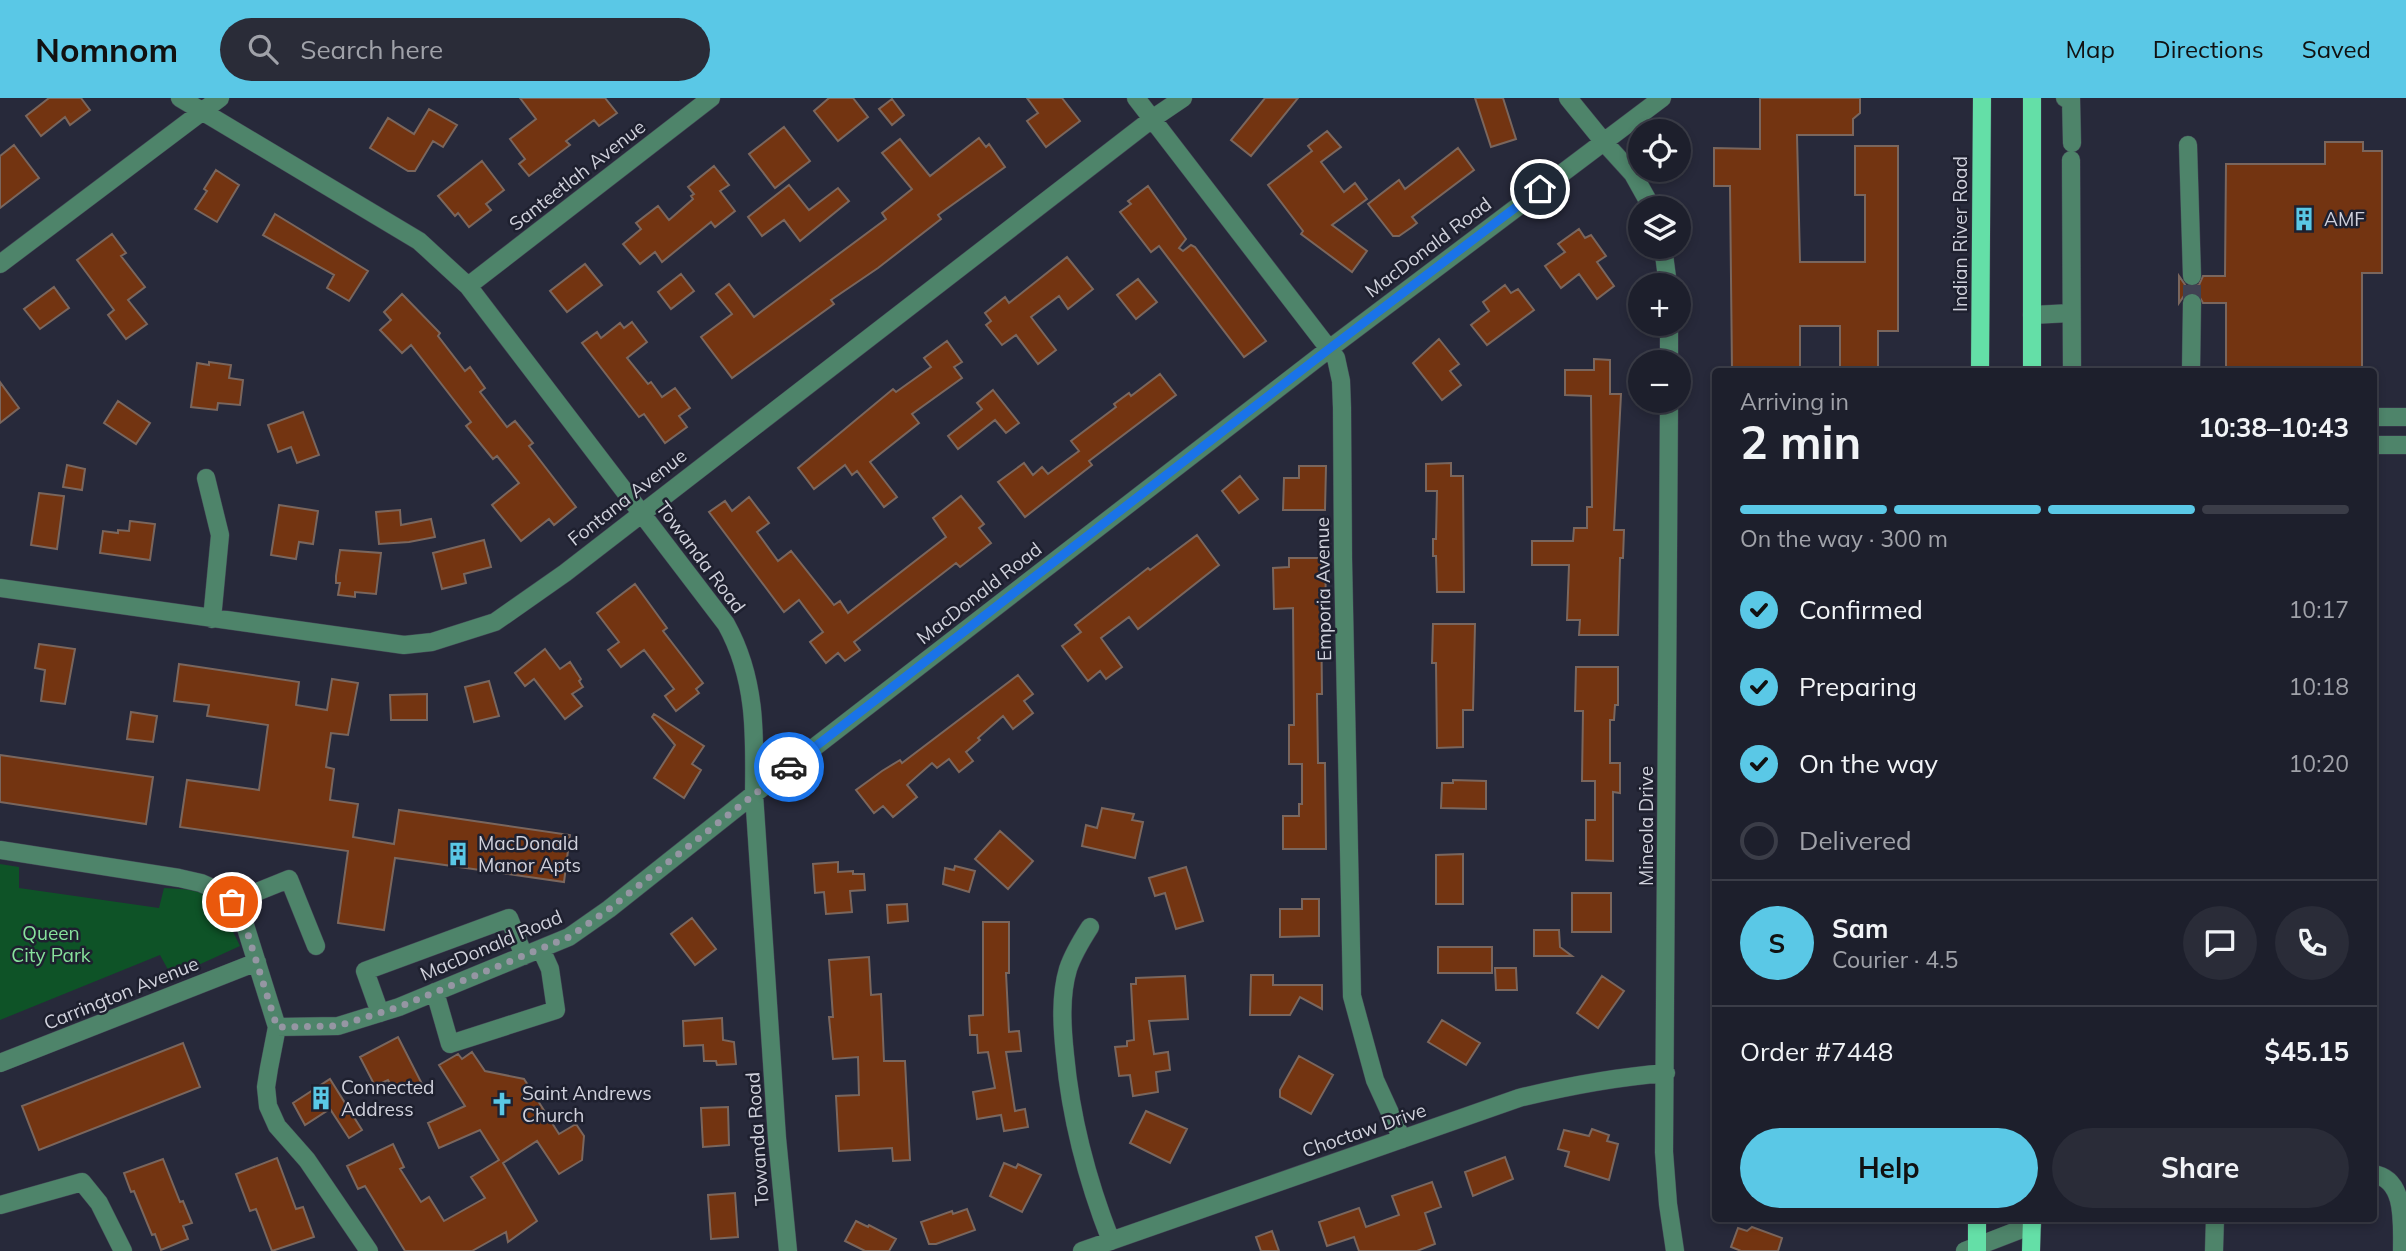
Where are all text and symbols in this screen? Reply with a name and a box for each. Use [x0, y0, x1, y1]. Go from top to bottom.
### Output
search box [220, 18, 710, 81]
text: Nomnom [35, 29, 178, 70]
icon: search [244, 30, 282, 68]
text: Search here [300, 33, 443, 66]
text: Map [2065, 34, 2115, 64]
text: Directions [2153, 34, 2264, 64]
text: Saved [2302, 34, 2371, 64]
street label: Santeetlah Avenue [504, 114, 650, 236]
map controls [1628, 119, 1691, 413]
button: locate [1628, 119, 1691, 182]
street label: Indian River Road [1948, 156, 1972, 312]
pin [1510, 159, 1570, 219]
icon: home [1521, 170, 1559, 208]
street label: MacDonald Road [1360, 192, 1496, 302]
button: layers [1628, 196, 1691, 259]
building icon: AMF [2290, 205, 2318, 233]
place label: AMF [2324, 207, 2365, 231]
button: + [1628, 273, 1691, 336]
button: − [1628, 350, 1691, 413]
text: Arriving in [1740, 387, 1849, 416]
text: 10:38–10:43 [2198, 411, 2349, 444]
text: 2 min [1740, 413, 1861, 471]
street label: Fontana Avenue [563, 443, 691, 551]
street label: Towanda Road [651, 496, 751, 618]
street label: Emporia Avenue [1310, 517, 1336, 661]
text: On the way · 300 m [1740, 524, 1948, 553]
street label: MacDonald Road [912, 537, 1046, 649]
icon: check [1740, 591, 1778, 629]
text: Confirmed [1799, 593, 1923, 626]
text: 10:17 [2289, 595, 2349, 624]
icon: check [1740, 668, 1778, 706]
text: Preparing [1799, 670, 1917, 703]
text: 10:18 [2289, 672, 2349, 701]
courier [754, 732, 824, 802]
icon: check [1740, 745, 1778, 783]
text: On the way [1799, 747, 1938, 780]
icon: car [770, 748, 808, 786]
text: 10:20 [2289, 749, 2349, 778]
street label: Mineola Drive [1634, 766, 1658, 886]
text: Delivered [1799, 824, 1912, 857]
place label: MacDonald Manor Apts [478, 831, 581, 877]
building icon: MacDonald Manor Apts [444, 840, 472, 868]
pin [202, 872, 262, 932]
icon: bag [213, 883, 251, 921]
street label: MacDonald Road [416, 904, 566, 986]
button: chat [2183, 906, 2257, 980]
button: phone [2275, 906, 2349, 980]
text: Sam [1832, 912, 1888, 945]
park label: Queen City Park [11, 921, 91, 967]
text: S [1769, 927, 1785, 960]
text: Courier · 4.5 [1832, 945, 1958, 974]
street label: Carrington Avenue [40, 951, 202, 1035]
text: Order #7448 [1740, 1035, 1893, 1068]
text: $45.15 [2265, 1035, 2349, 1068]
street label: Towanda Road [740, 1071, 774, 1207]
place label: Connected Address [341, 1075, 435, 1121]
place label: Saint Andrews Church [522, 1081, 652, 1127]
building icon: Connected Address [307, 1084, 335, 1112]
church icon: Saint Andrews Church [488, 1090, 516, 1118]
street label: Choctaw Drive [1299, 1098, 1429, 1162]
button: Help [1740, 1128, 2038, 1208]
button: Share [2052, 1128, 2349, 1208]

